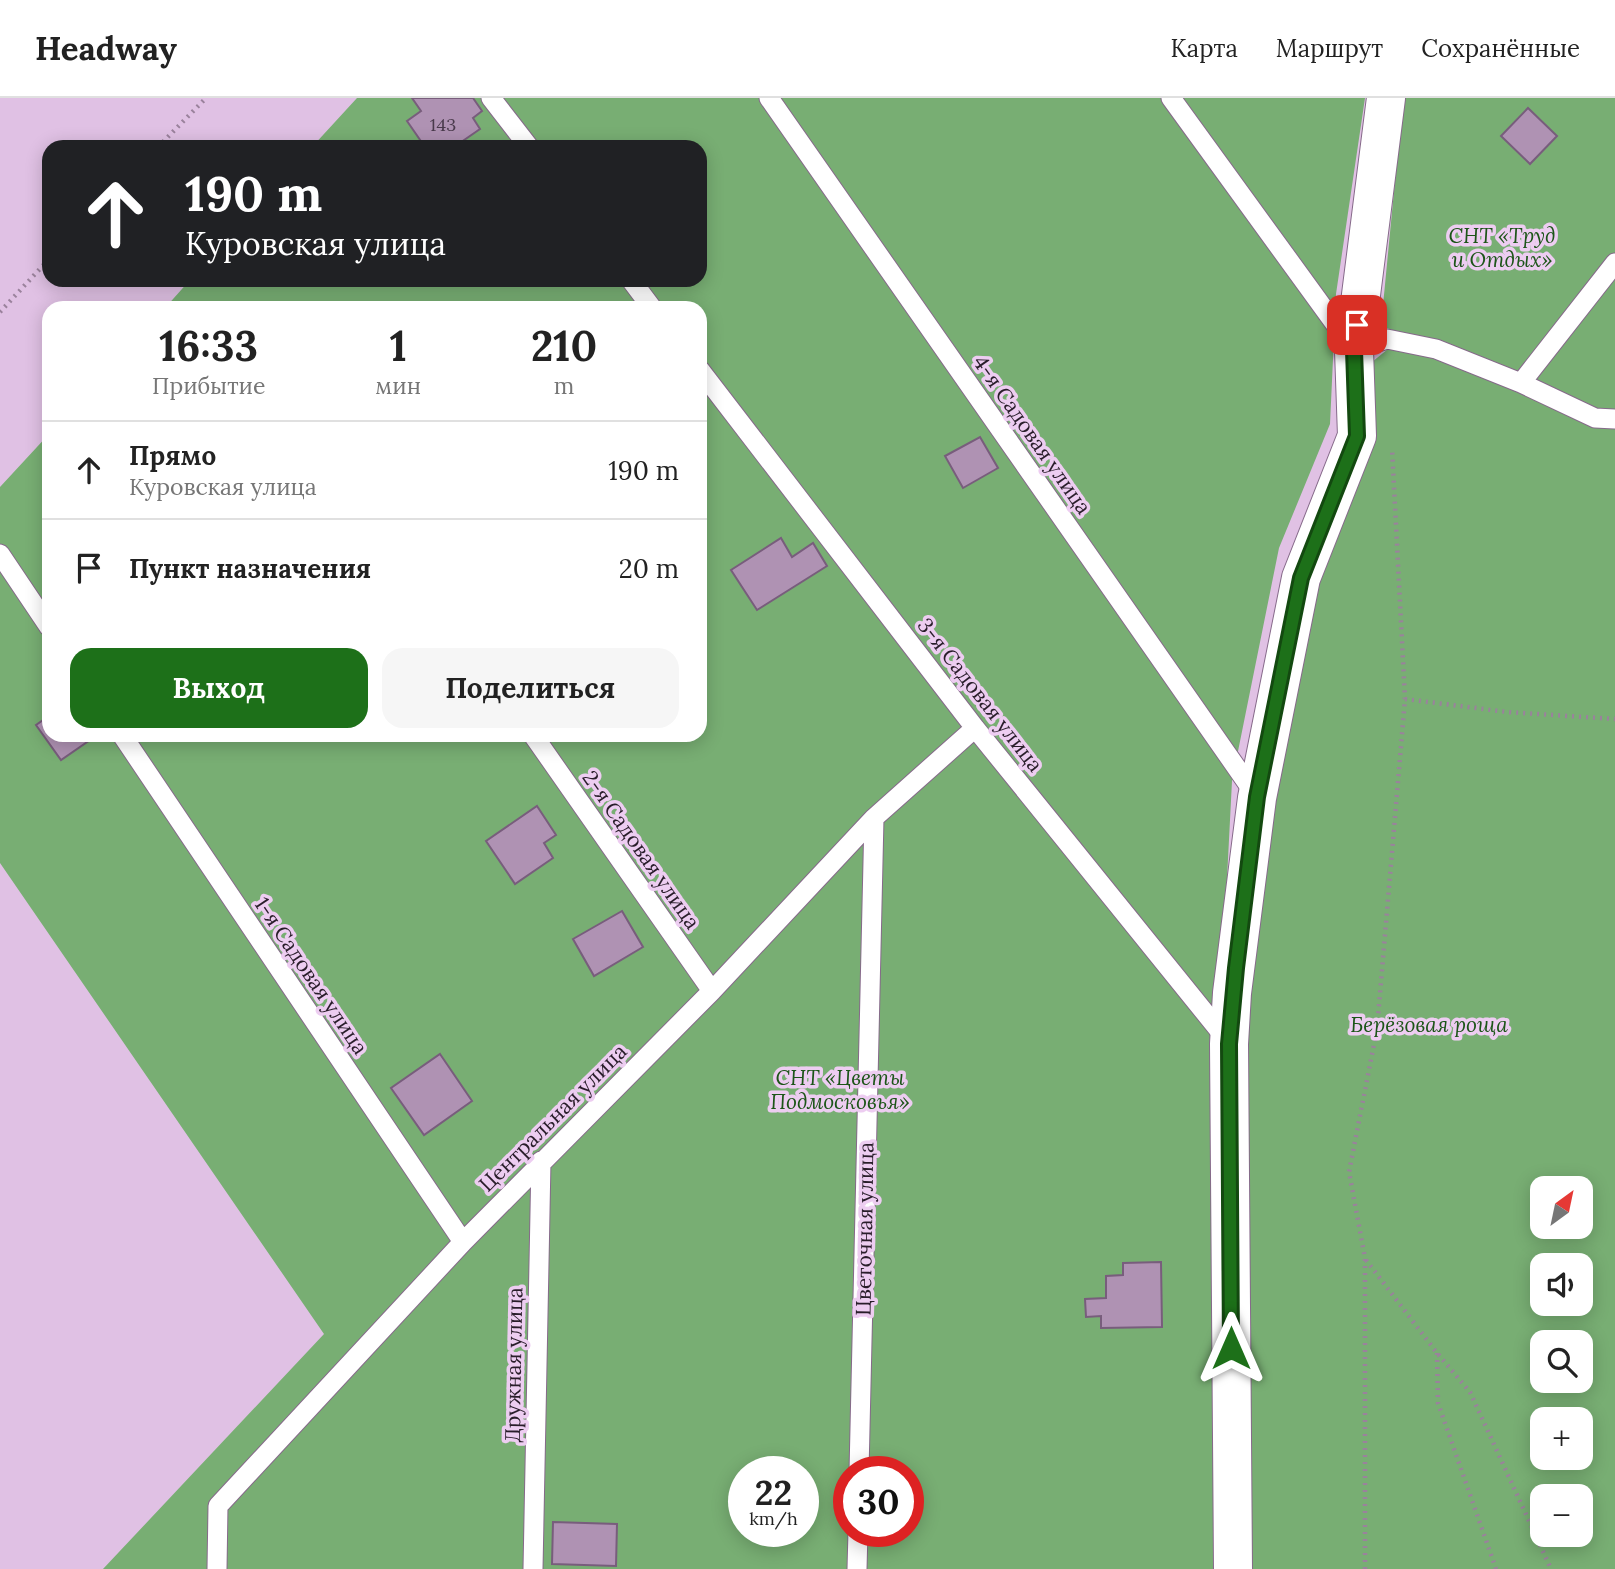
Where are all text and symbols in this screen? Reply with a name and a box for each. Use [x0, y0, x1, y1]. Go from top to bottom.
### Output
text: Headway [35, 27, 177, 69]
text: Карта [1170, 33, 1238, 64]
text: Маршрут [1276, 33, 1383, 64]
text: Сохранённые [1421, 33, 1580, 64]
house number: 143 [430, 113, 456, 136]
text: 190 m [185, 162, 322, 224]
icon: ahead [70, 168, 161, 259]
park label: СНТ «Труд и Отдых» [1449, 222, 1555, 273]
text: Куровская улица [185, 223, 446, 264]
pin [1327, 295, 1387, 355]
icon: arrive [1338, 306, 1376, 344]
text: 16:33 [159, 319, 258, 373]
text: 1 [390, 319, 407, 373]
text: 210 [531, 319, 597, 373]
street label: 4-я Садовая улица [967, 350, 1097, 520]
text: Прибытие [152, 371, 265, 400]
text: мин [375, 371, 421, 400]
text: m [554, 371, 574, 400]
text: Прямо [129, 439, 216, 472]
icon: ahead [70, 451, 108, 489]
text: 190 m [608, 454, 679, 487]
text: Куровская улица [129, 472, 317, 501]
icon: arrive [70, 549, 108, 587]
text: Пункт назначения [129, 552, 371, 585]
text: 20 m [619, 552, 679, 585]
street label: 3-я Садовая улица [912, 612, 1049, 777]
button: Выход [70, 648, 368, 728]
button: Поделиться [382, 648, 679, 728]
street label: 2-я Садовая улица [577, 765, 706, 934]
street label: 1-я Садовая улица [249, 892, 374, 1060]
park label: Берёзовая роща [1350, 1011, 1508, 1038]
street label: Центральная улица [473, 1038, 632, 1197]
park label: СНТ «Цветы Подмосковья» [770, 1064, 910, 1115]
street label: Цветочная улица [849, 1142, 880, 1316]
north arrow [1530, 1176, 1592, 1239]
map controls [1530, 1176, 1593, 1547]
button: sound [1530, 1253, 1593, 1316]
street label: Дружная улица [499, 1287, 528, 1443]
position arrow [1194, 1311, 1268, 1385]
button: search [1530, 1330, 1593, 1393]
button: + [1530, 1407, 1593, 1470]
speed limit sign: 30 [833, 1456, 924, 1547]
text: 22 [755, 1470, 792, 1515]
button: − [1530, 1484, 1593, 1547]
text: km/h [749, 1507, 798, 1530]

